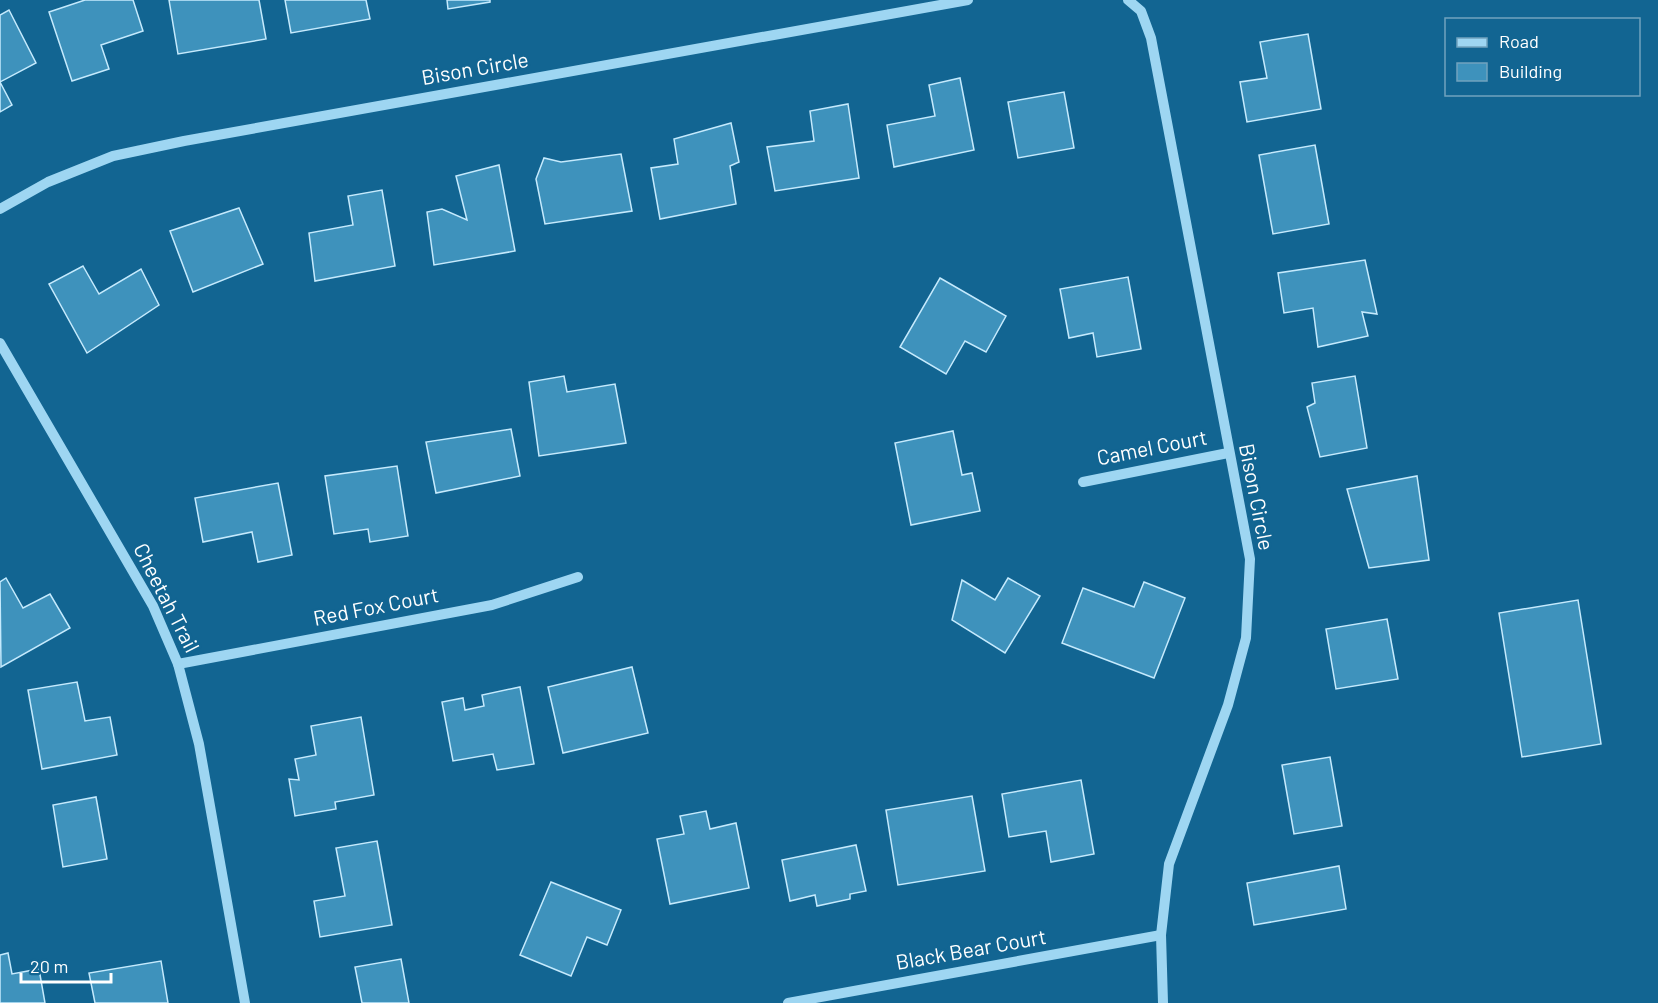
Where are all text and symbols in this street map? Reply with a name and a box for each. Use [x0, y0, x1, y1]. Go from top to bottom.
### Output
legend [1445, 18, 1640, 96]
text: Road [1499, 30, 1539, 52]
street label: Bison Circle [419, 46, 530, 89]
text: Building [1499, 60, 1562, 82]
street label: Camel Court [1094, 424, 1209, 469]
street label: Bison Circle [1235, 441, 1280, 552]
street label: Cheetah Trail [129, 538, 206, 656]
street label: Red Fox Court [311, 581, 441, 630]
street label: Black Bear Court [894, 923, 1048, 974]
scale bar [21, 946, 111, 984]
text: 20 m [30, 955, 68, 977]

